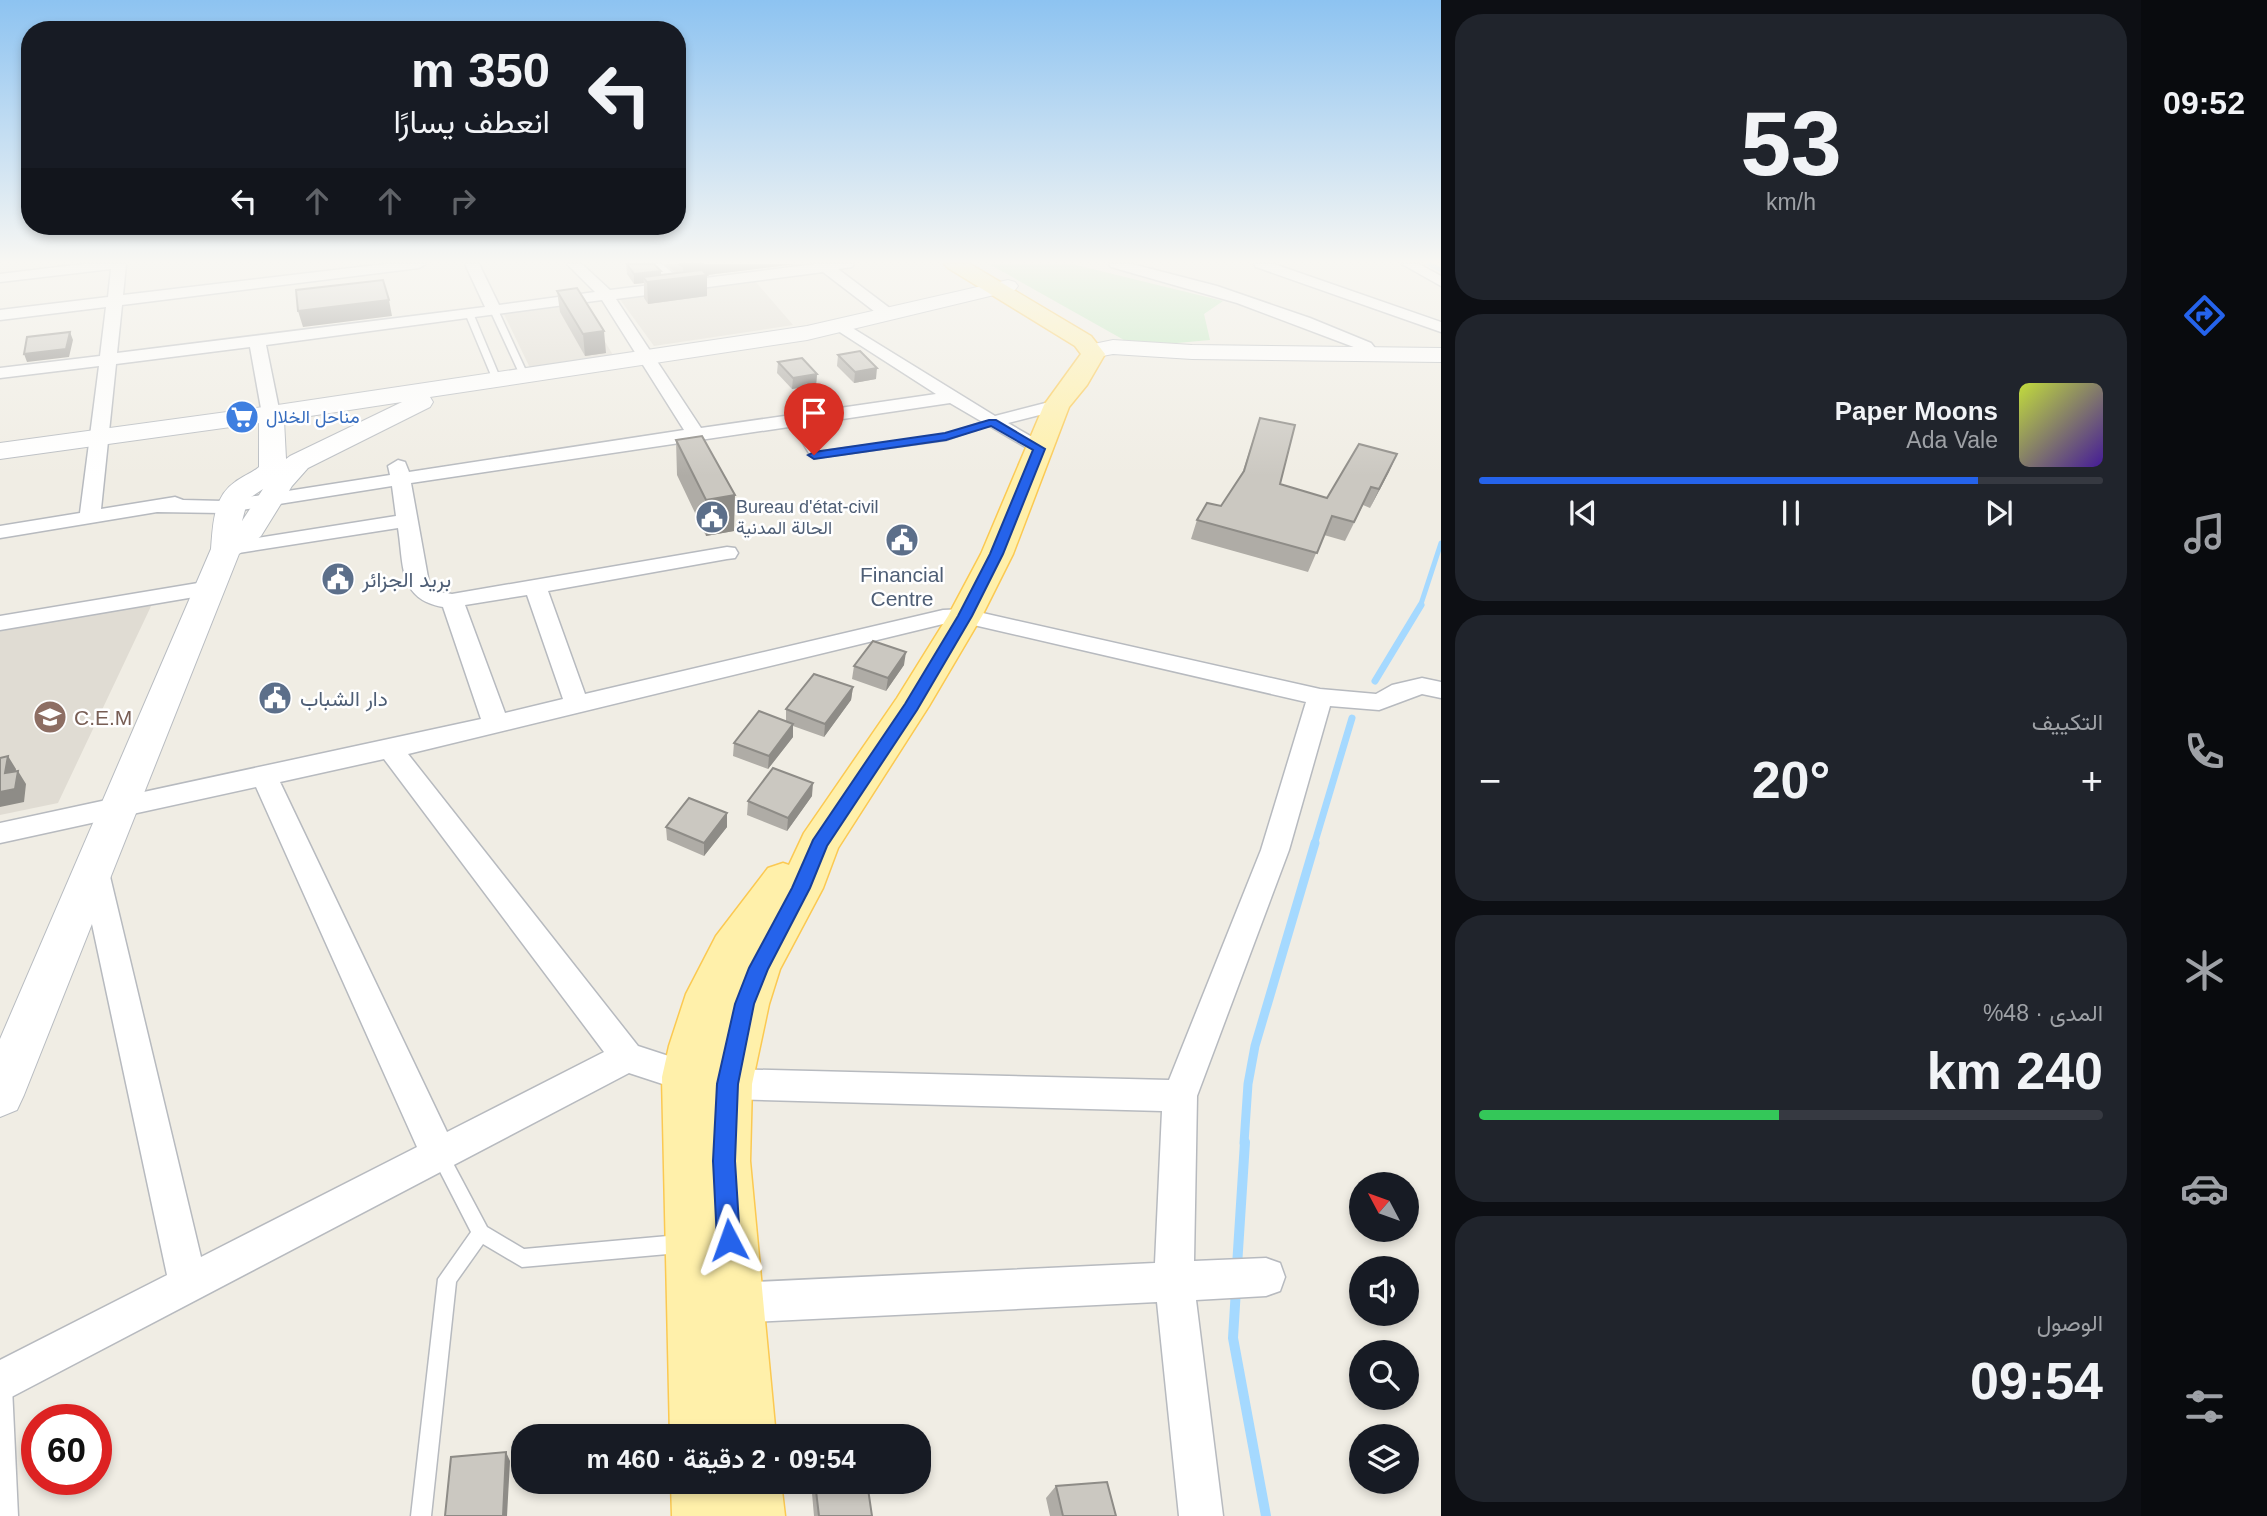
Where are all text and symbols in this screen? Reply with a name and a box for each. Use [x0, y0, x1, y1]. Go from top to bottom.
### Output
text: 350 m [411, 43, 550, 97]
icon: left [574, 49, 665, 140]
text: 09:52 [2163, 85, 2245, 121]
text: 53 [1740, 93, 1842, 194]
text: انعطف يسارًا [393, 104, 550, 140]
icon: left [225, 182, 263, 220]
icon: ahead [298, 182, 336, 220]
icon: ahead [371, 182, 409, 220]
icon: right [444, 182, 482, 220]
text: km/h [1766, 189, 1816, 215]
icon: directions [2180, 291, 2229, 340]
pin [784, 383, 844, 455]
icon: arrive [795, 394, 833, 432]
text: Paper Moons [1835, 396, 1998, 426]
supermarket icon: مناحل الخلال [223, 398, 261, 436]
place label: مناحل الخلال [266, 407, 359, 428]
text: Ada Vale [1906, 427, 1998, 453]
icon: previous [1564, 494, 1602, 532]
icon: pause [1772, 494, 1810, 532]
icon: next [1980, 494, 2018, 532]
place label: Bureau d'état-civil الحالة المدنية [736, 497, 879, 538]
public building icon: Bureau d'état-civil الحالة المدنية [693, 498, 731, 536]
icon: music [2180, 509, 2229, 558]
public building icon: Financial Centre [883, 521, 921, 559]
public building icon: بريد الجزائر [319, 560, 357, 598]
place label: Financial Centre [860, 563, 944, 610]
place label: بريد الجزائر [361, 568, 451, 593]
public building icon: دار الشباب [256, 679, 294, 717]
place label: دار الشباب [300, 687, 388, 712]
school or university icon: C.E.M [31, 698, 69, 736]
place label: C.E.M [74, 706, 132, 729]
text: التكييف [2032, 709, 2103, 735]
icon: phone [2180, 727, 2229, 776]
text: 20° [1752, 751, 1830, 809]
text: − [1479, 760, 1501, 802]
text: + [2081, 760, 2103, 802]
icon: climate [2180, 946, 2229, 995]
text: المدى · 48% [1983, 1000, 2103, 1026]
text: 240 km [1927, 1042, 2103, 1100]
icon: car [2180, 1164, 2229, 1213]
north arrow [1349, 1172, 1419, 1242]
map controls [1349, 1172, 1419, 1494]
position arrow [692, 1203, 766, 1277]
button: sound [1349, 1256, 1419, 1326]
text: الوصول [2037, 1310, 2103, 1336]
button: search [1349, 1340, 1419, 1410]
text: 09:54 [1970, 1352, 2103, 1410]
icon: filters [2180, 1382, 2229, 1431]
speed limit sign: 60 [21, 1404, 112, 1495]
button: layers [1349, 1424, 1419, 1494]
text: 09:54 · 2 دقيقة · 460 m [586, 1444, 856, 1474]

